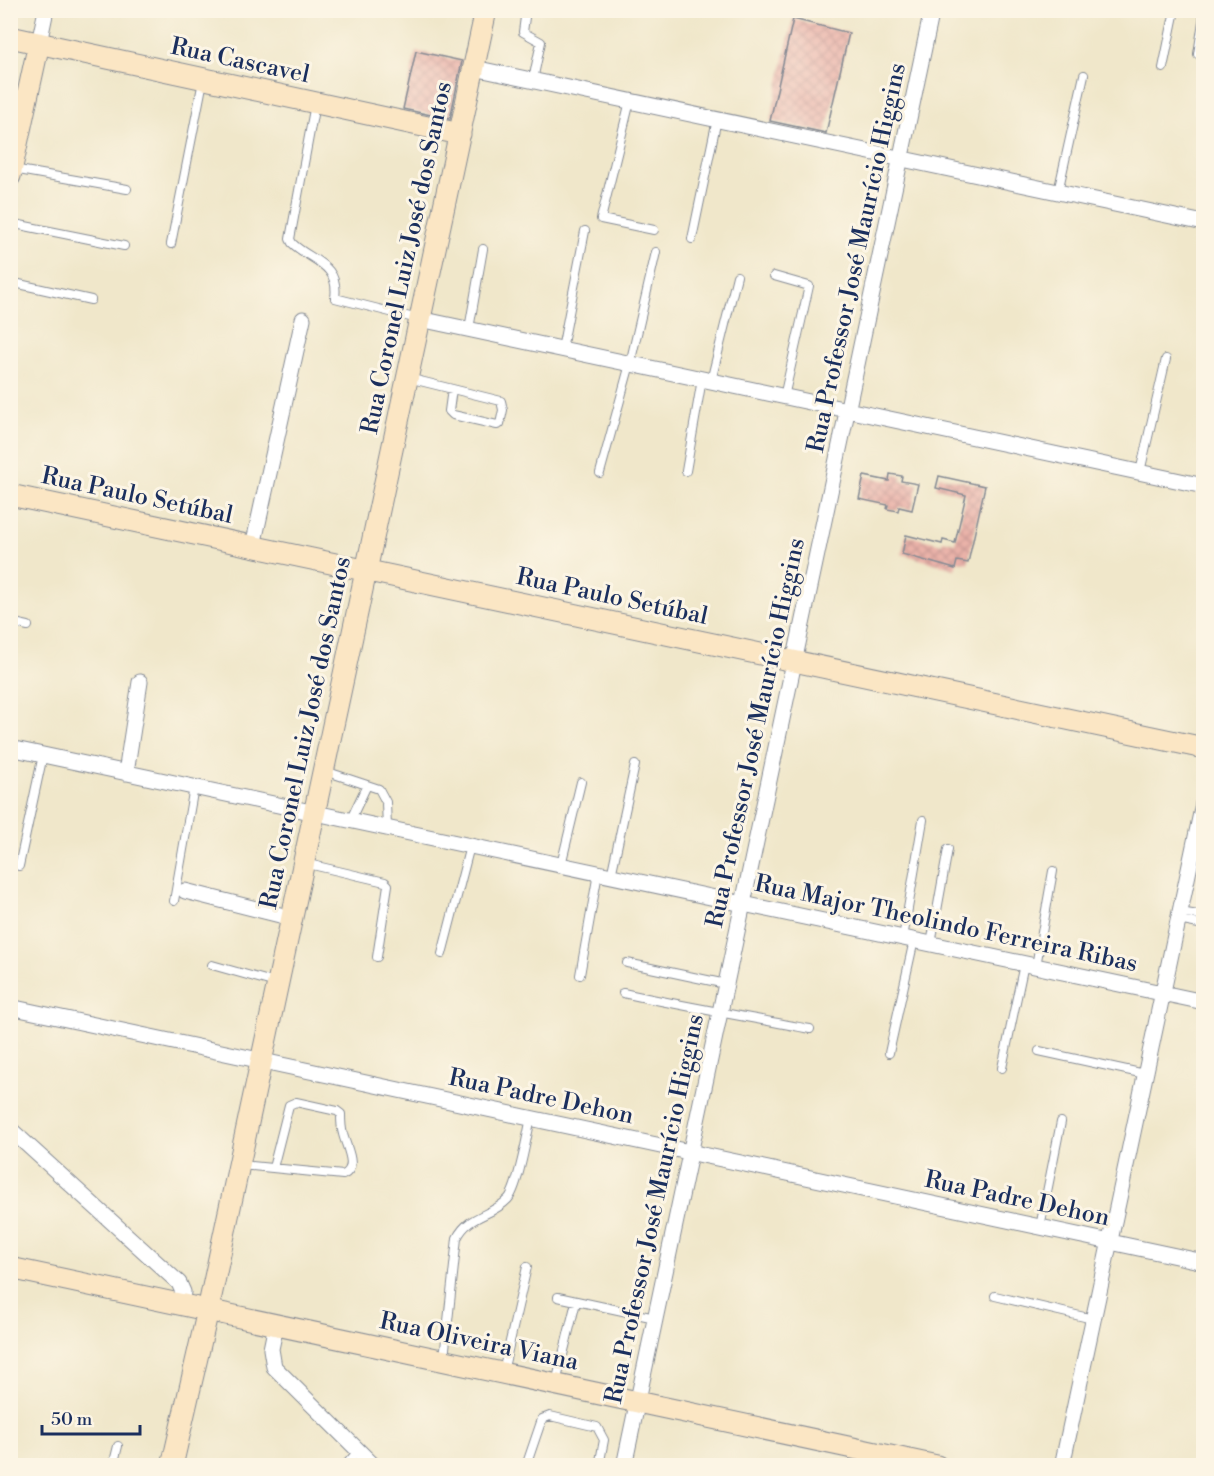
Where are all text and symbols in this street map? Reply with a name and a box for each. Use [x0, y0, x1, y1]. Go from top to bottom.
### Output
street label: Rua Cascavel [168, 32, 312, 90]
street label: Rua Professor José Maurício Higgins [801, 60, 913, 456]
street label: Rua Coronel Luiz José dos Santos [355, 79, 459, 437]
street label: Rua Paulo Setúbal [39, 461, 235, 531]
street label: Rua Professor José Maurício Higgins [700, 535, 812, 931]
street label: Rua Coronel Luiz José dos Santos [254, 554, 358, 912]
street label: Rua Paulo Setúbal [514, 562, 710, 632]
street label: Rua Major Theolindo Ferreira Ribas [752, 869, 1140, 979]
street label: Rua Professor José Maurício Higgins [599, 1011, 711, 1407]
street label: Rua Padre Dehon [446, 1063, 636, 1131]
street label: Rua Padre Dehon [922, 1165, 1112, 1233]
street label: Rua Oliveira Viana [377, 1306, 582, 1378]
scale bar [42, 1398, 140, 1436]
text: 50 m [51, 1408, 93, 1431]

